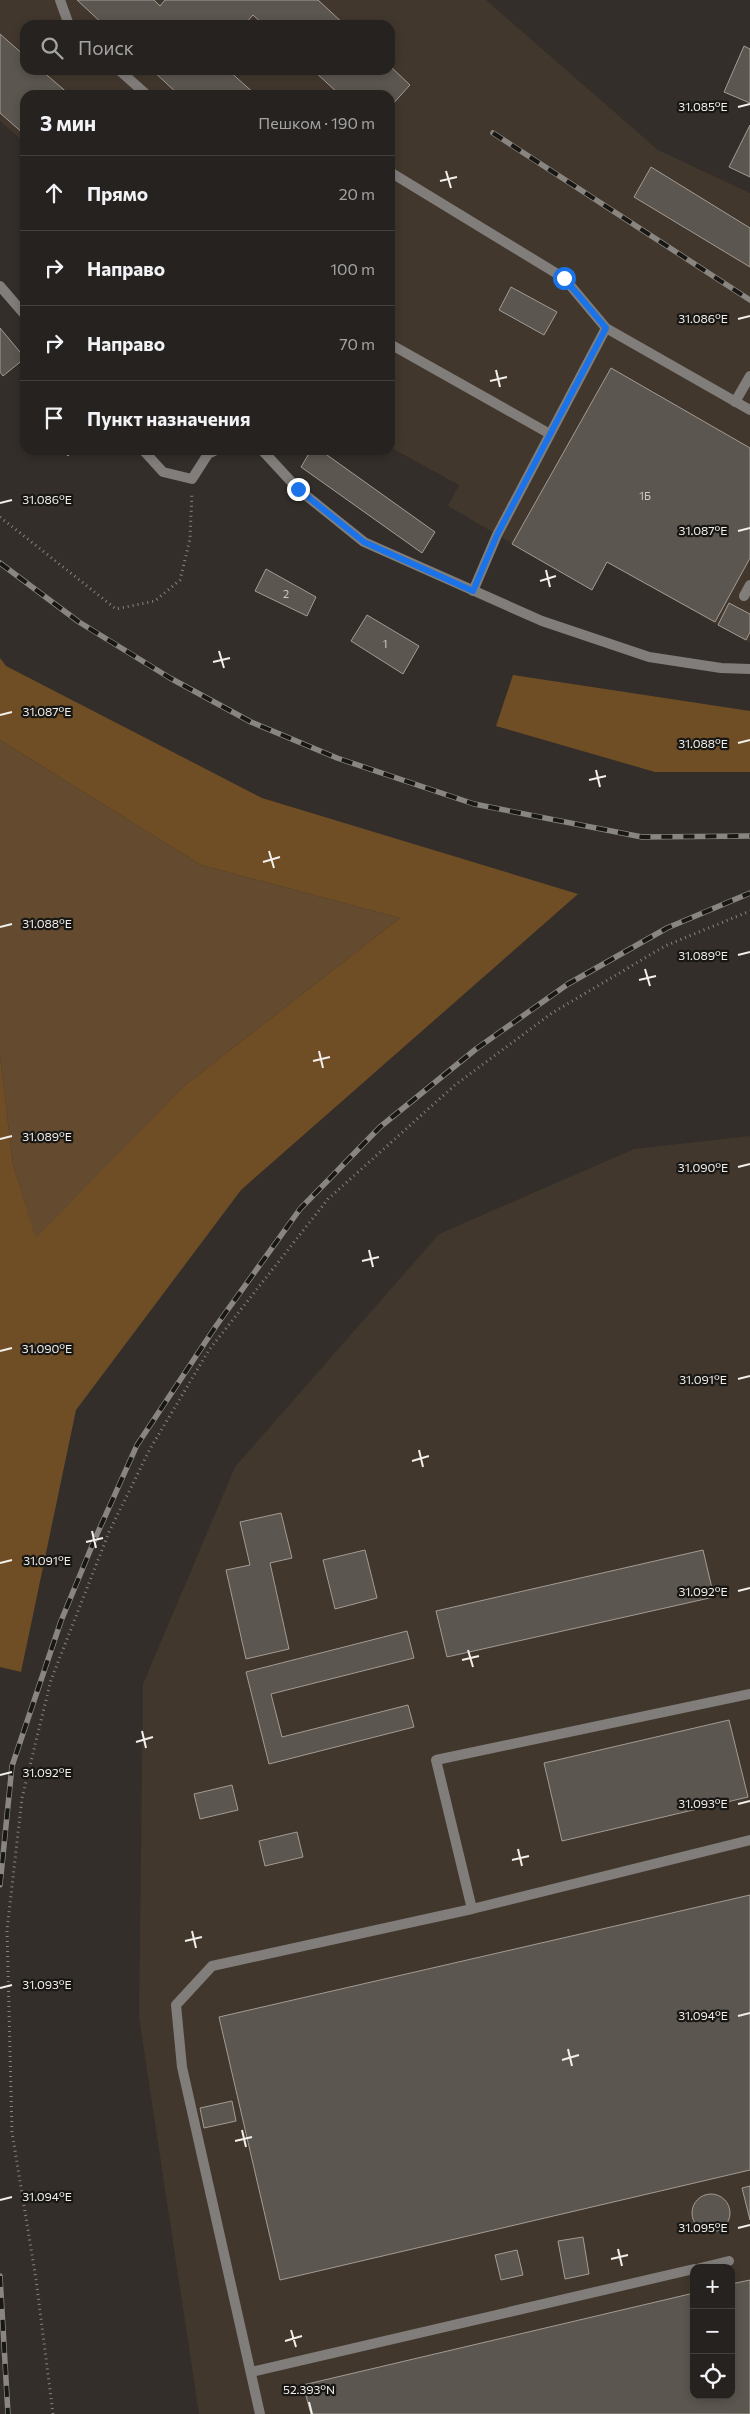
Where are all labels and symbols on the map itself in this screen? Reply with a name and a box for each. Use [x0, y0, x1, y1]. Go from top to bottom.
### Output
text: 31.085°E [678, 99, 728, 113]
route start [553, 267, 576, 290]
text: 31.086°E [678, 311, 728, 325]
route end [287, 478, 310, 501]
house number: 1Б [639, 489, 651, 502]
text: 31.086°E [22, 492, 72, 506]
text: 31.087°E [679, 523, 727, 537]
house number: 2 [283, 587, 289, 600]
house number: 1 [383, 637, 387, 650]
text: 31.087°E [23, 704, 71, 718]
text: 31.088°E [678, 736, 728, 750]
text: 31.088°E [22, 916, 72, 930]
text: 31.089°E [678, 948, 728, 962]
text: 31.089°E [22, 1129, 72, 1143]
text: 31.090°E [678, 1160, 728, 1174]
text: 31.090°E [22, 1341, 72, 1355]
text: 31.091°E [679, 1372, 727, 1386]
text: 31.091°E [23, 1553, 71, 1567]
text: 31.092°E [678, 1584, 728, 1598]
text: 31.092°E [22, 1765, 72, 1779]
text: 31.093°E [678, 1796, 728, 1810]
text: 31.093°E [22, 1977, 72, 1991]
text: 31.094°E [678, 2008, 728, 2022]
text: 31.094°E [22, 2189, 72, 2203]
text: 31.095°E [678, 2220, 728, 2234]
text: 52.393°N [283, 2382, 335, 2396]

